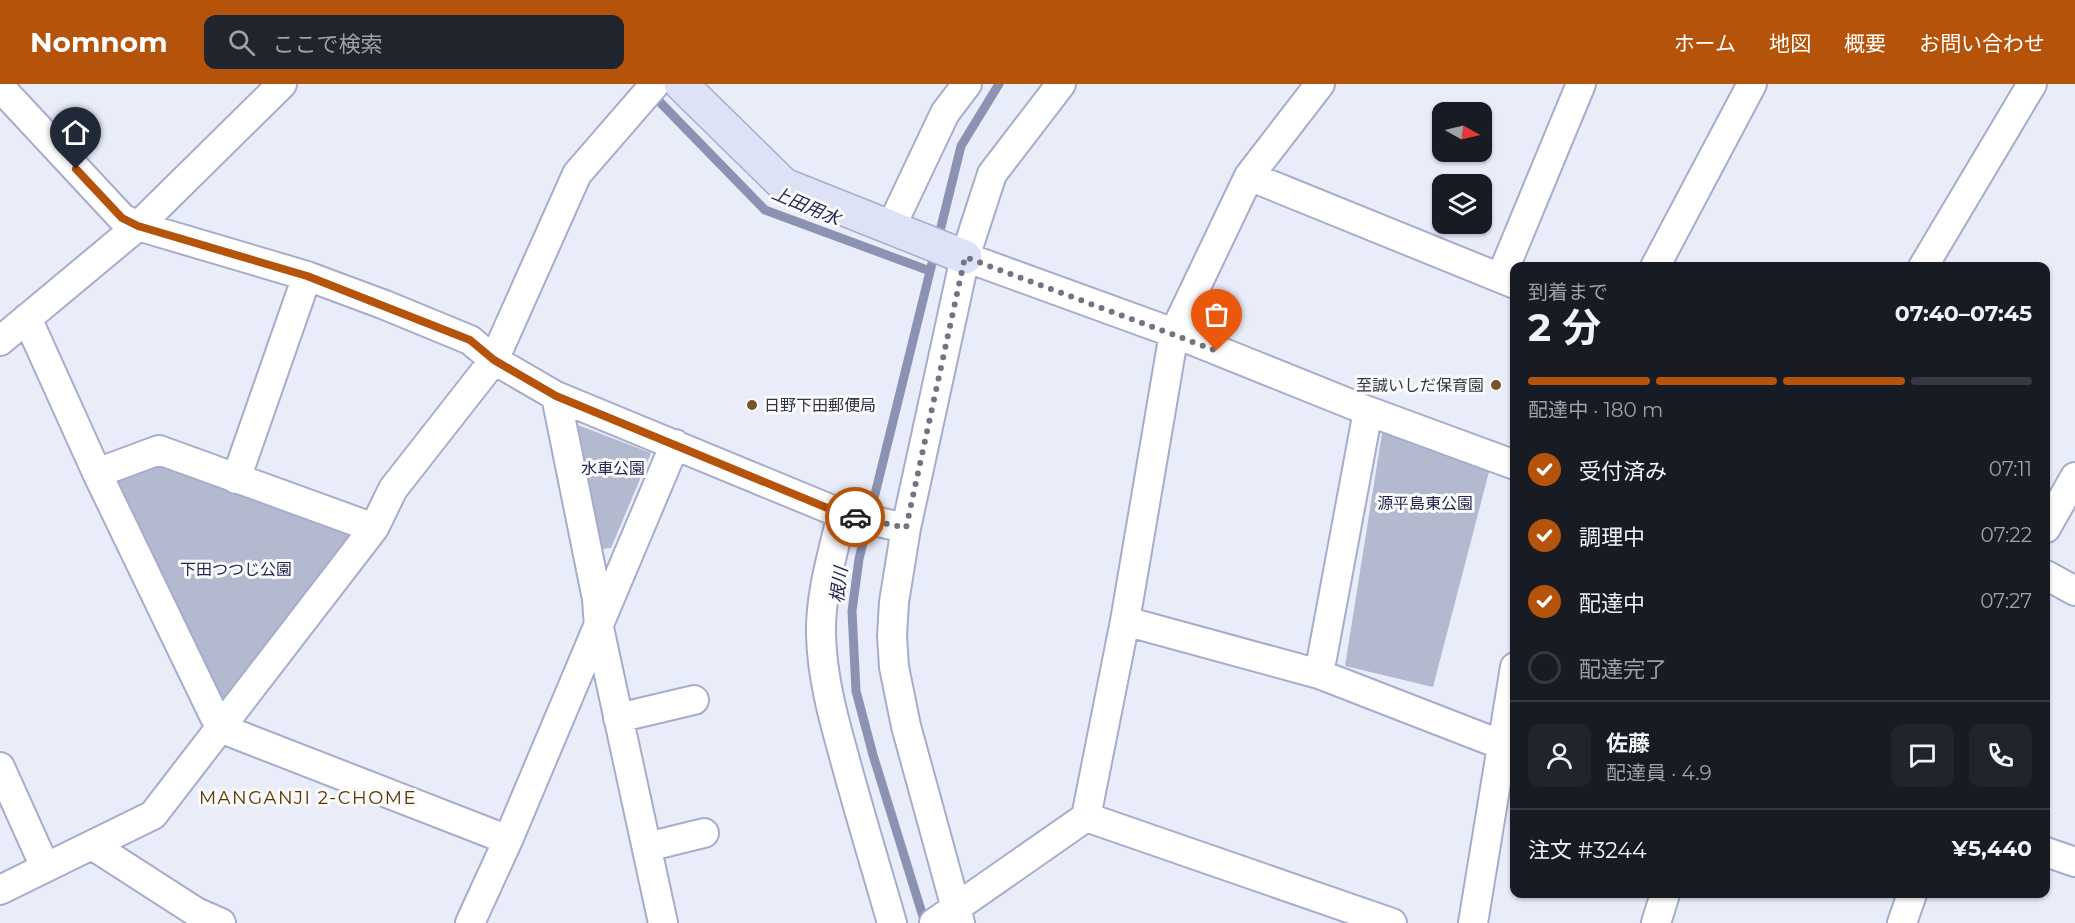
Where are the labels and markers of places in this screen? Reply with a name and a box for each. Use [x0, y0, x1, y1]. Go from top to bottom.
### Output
pin [50, 107, 101, 169]
pin [1191, 289, 1242, 351]
place label: 至誠いしだ保育園 [1356, 376, 1484, 395]
marker: 至誠いしだ保育園 [1489, 378, 1503, 392]
place label: 日野下田郵便局 [764, 396, 876, 415]
marker: 日野下田郵便局 [745, 398, 759, 412]

